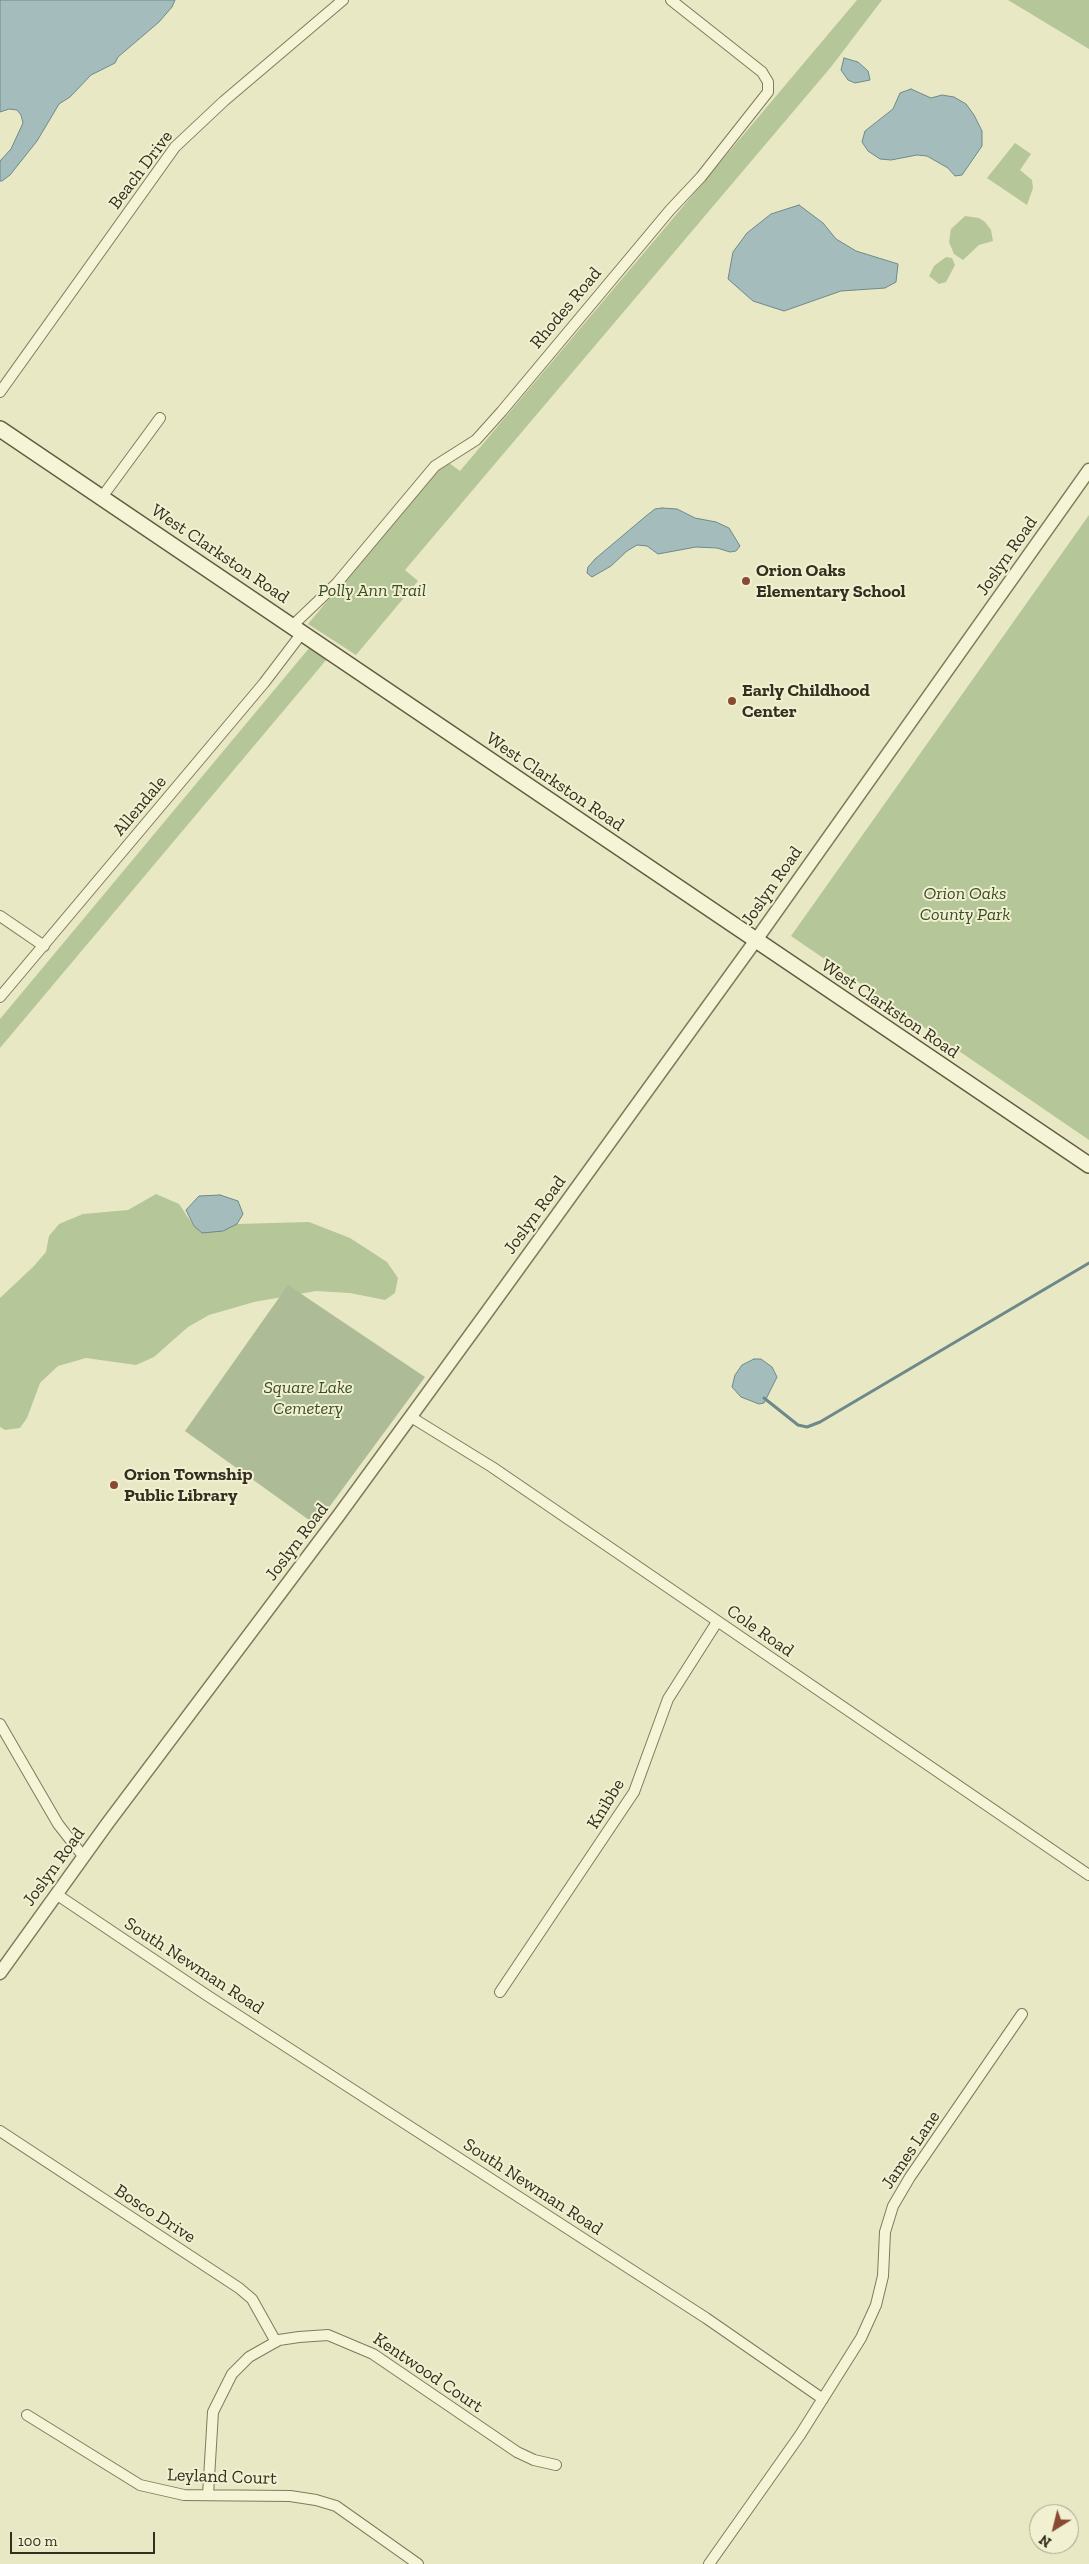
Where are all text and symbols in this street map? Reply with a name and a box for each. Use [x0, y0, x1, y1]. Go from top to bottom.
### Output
street label: Beach Drive [104, 126, 178, 214]
street label: Rhodes Road [526, 263, 606, 353]
street label: West Clarkston Road [147, 500, 293, 608]
street label: Joslyn Road [972, 512, 1042, 600]
place label: Orion Oaks Elementary School [756, 560, 906, 602]
marker: Orion Oaks Elementary School [740, 575, 752, 587]
park label: Polly Ann Trail [318, 580, 426, 602]
place label: Early Childhood Center [742, 680, 870, 722]
marker: Early Childhood Center [726, 695, 738, 707]
street label: West Clarkston Road [482, 728, 628, 836]
street label: Allendale [109, 772, 171, 840]
street label: Joslyn Road [737, 842, 807, 930]
park label: Orion Oaks County Park [920, 883, 1010, 926]
street label: West Clarkston Road [817, 955, 963, 1063]
street label: Joslyn Road [499, 1172, 571, 1258]
park label: Square Lake Cemetery [263, 1377, 353, 1420]
place label: Orion Township Public Library [124, 1464, 252, 1506]
marker: Orion Township Public Library [108, 1479, 120, 1491]
street label: Joslyn Road [261, 1499, 333, 1585]
street label: Cole Road [722, 1600, 798, 1662]
street label: Knibbe [583, 1775, 629, 1833]
street label: Joslyn Road [18, 1824, 90, 1910]
street label: South Newman Road [120, 1913, 268, 2019]
street label: James Lane [877, 2107, 945, 2193]
street label: South Newman Road [459, 2134, 607, 2240]
street label: Bosco Drive [111, 2180, 199, 2248]
street label: Kentwood Court [369, 2328, 487, 2418]
street label: Leyland Court [167, 2464, 277, 2490]
north arrow [1029, 2504, 1079, 2554]
scale bar [12, 2522, 158, 2554]
text: N [1036, 2531, 1055, 2551]
text: 100 m [18, 2532, 57, 2550]

